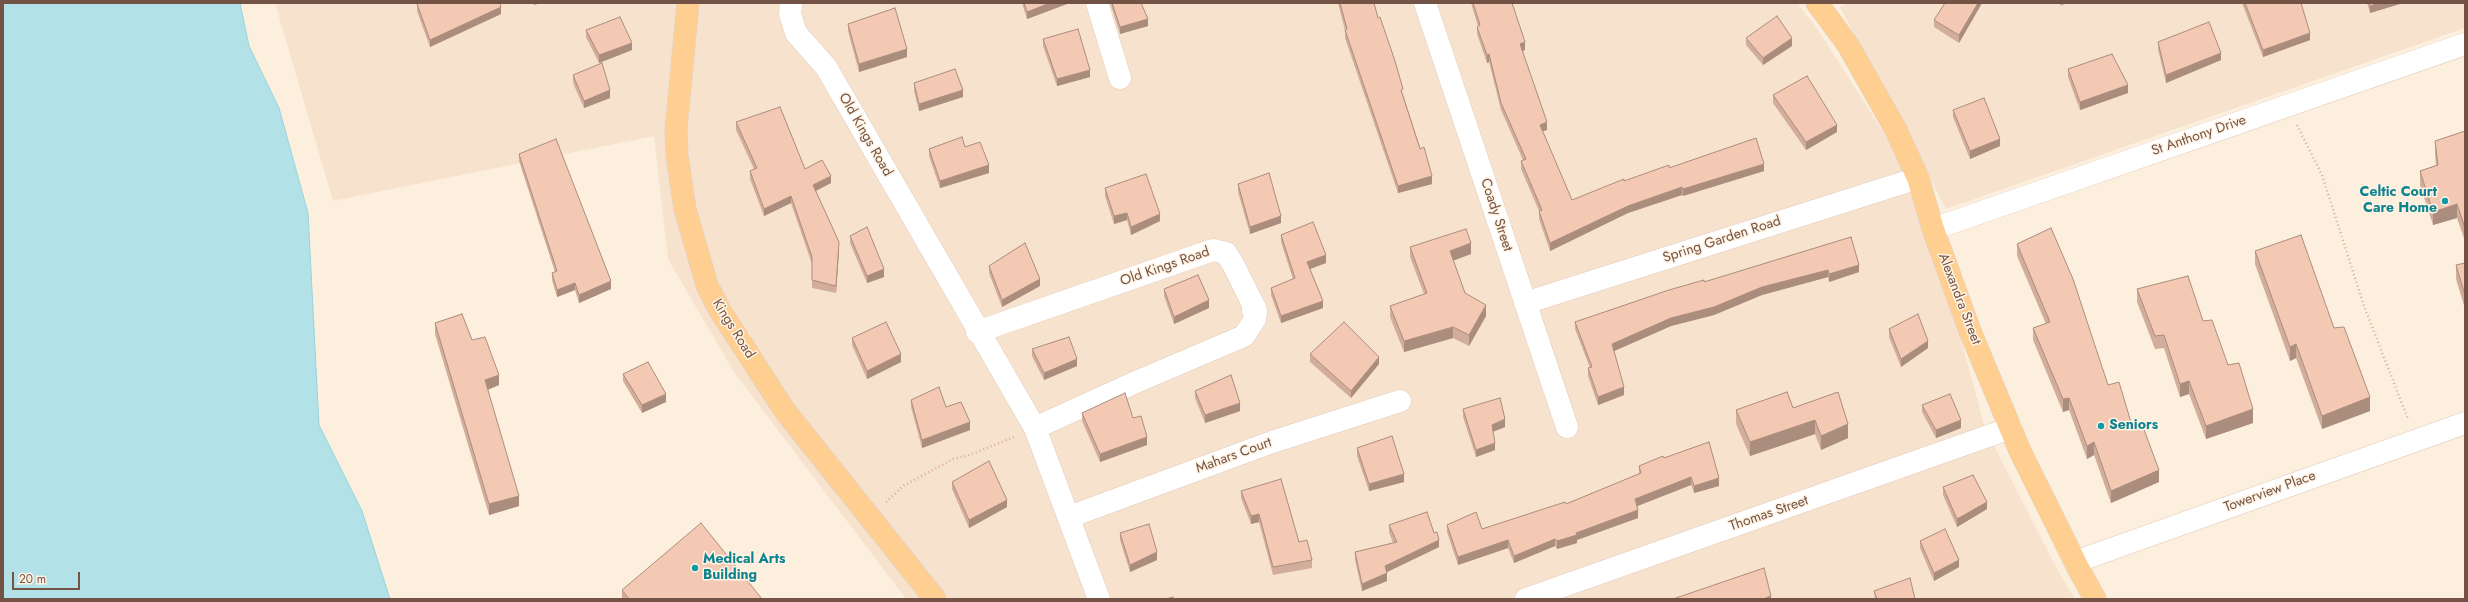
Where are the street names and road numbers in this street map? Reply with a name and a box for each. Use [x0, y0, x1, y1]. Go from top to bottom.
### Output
street label: Old Kings Road [834, 90, 896, 180]
street label: St Anthony Drive [2149, 112, 2249, 160]
street label: Coady Street [1476, 176, 1516, 254]
street label: Spring Garden Road [1661, 213, 1783, 267]
street label: Old Kings Road [1118, 244, 1212, 290]
street label: Alexandra Street [1934, 251, 1984, 347]
street label: Kings Road [708, 296, 758, 362]
street label: Mahars Court [1194, 435, 1274, 477]
street label: Towerview Place [2222, 468, 2318, 516]
street label: Thomas Street [1727, 493, 1811, 535]

